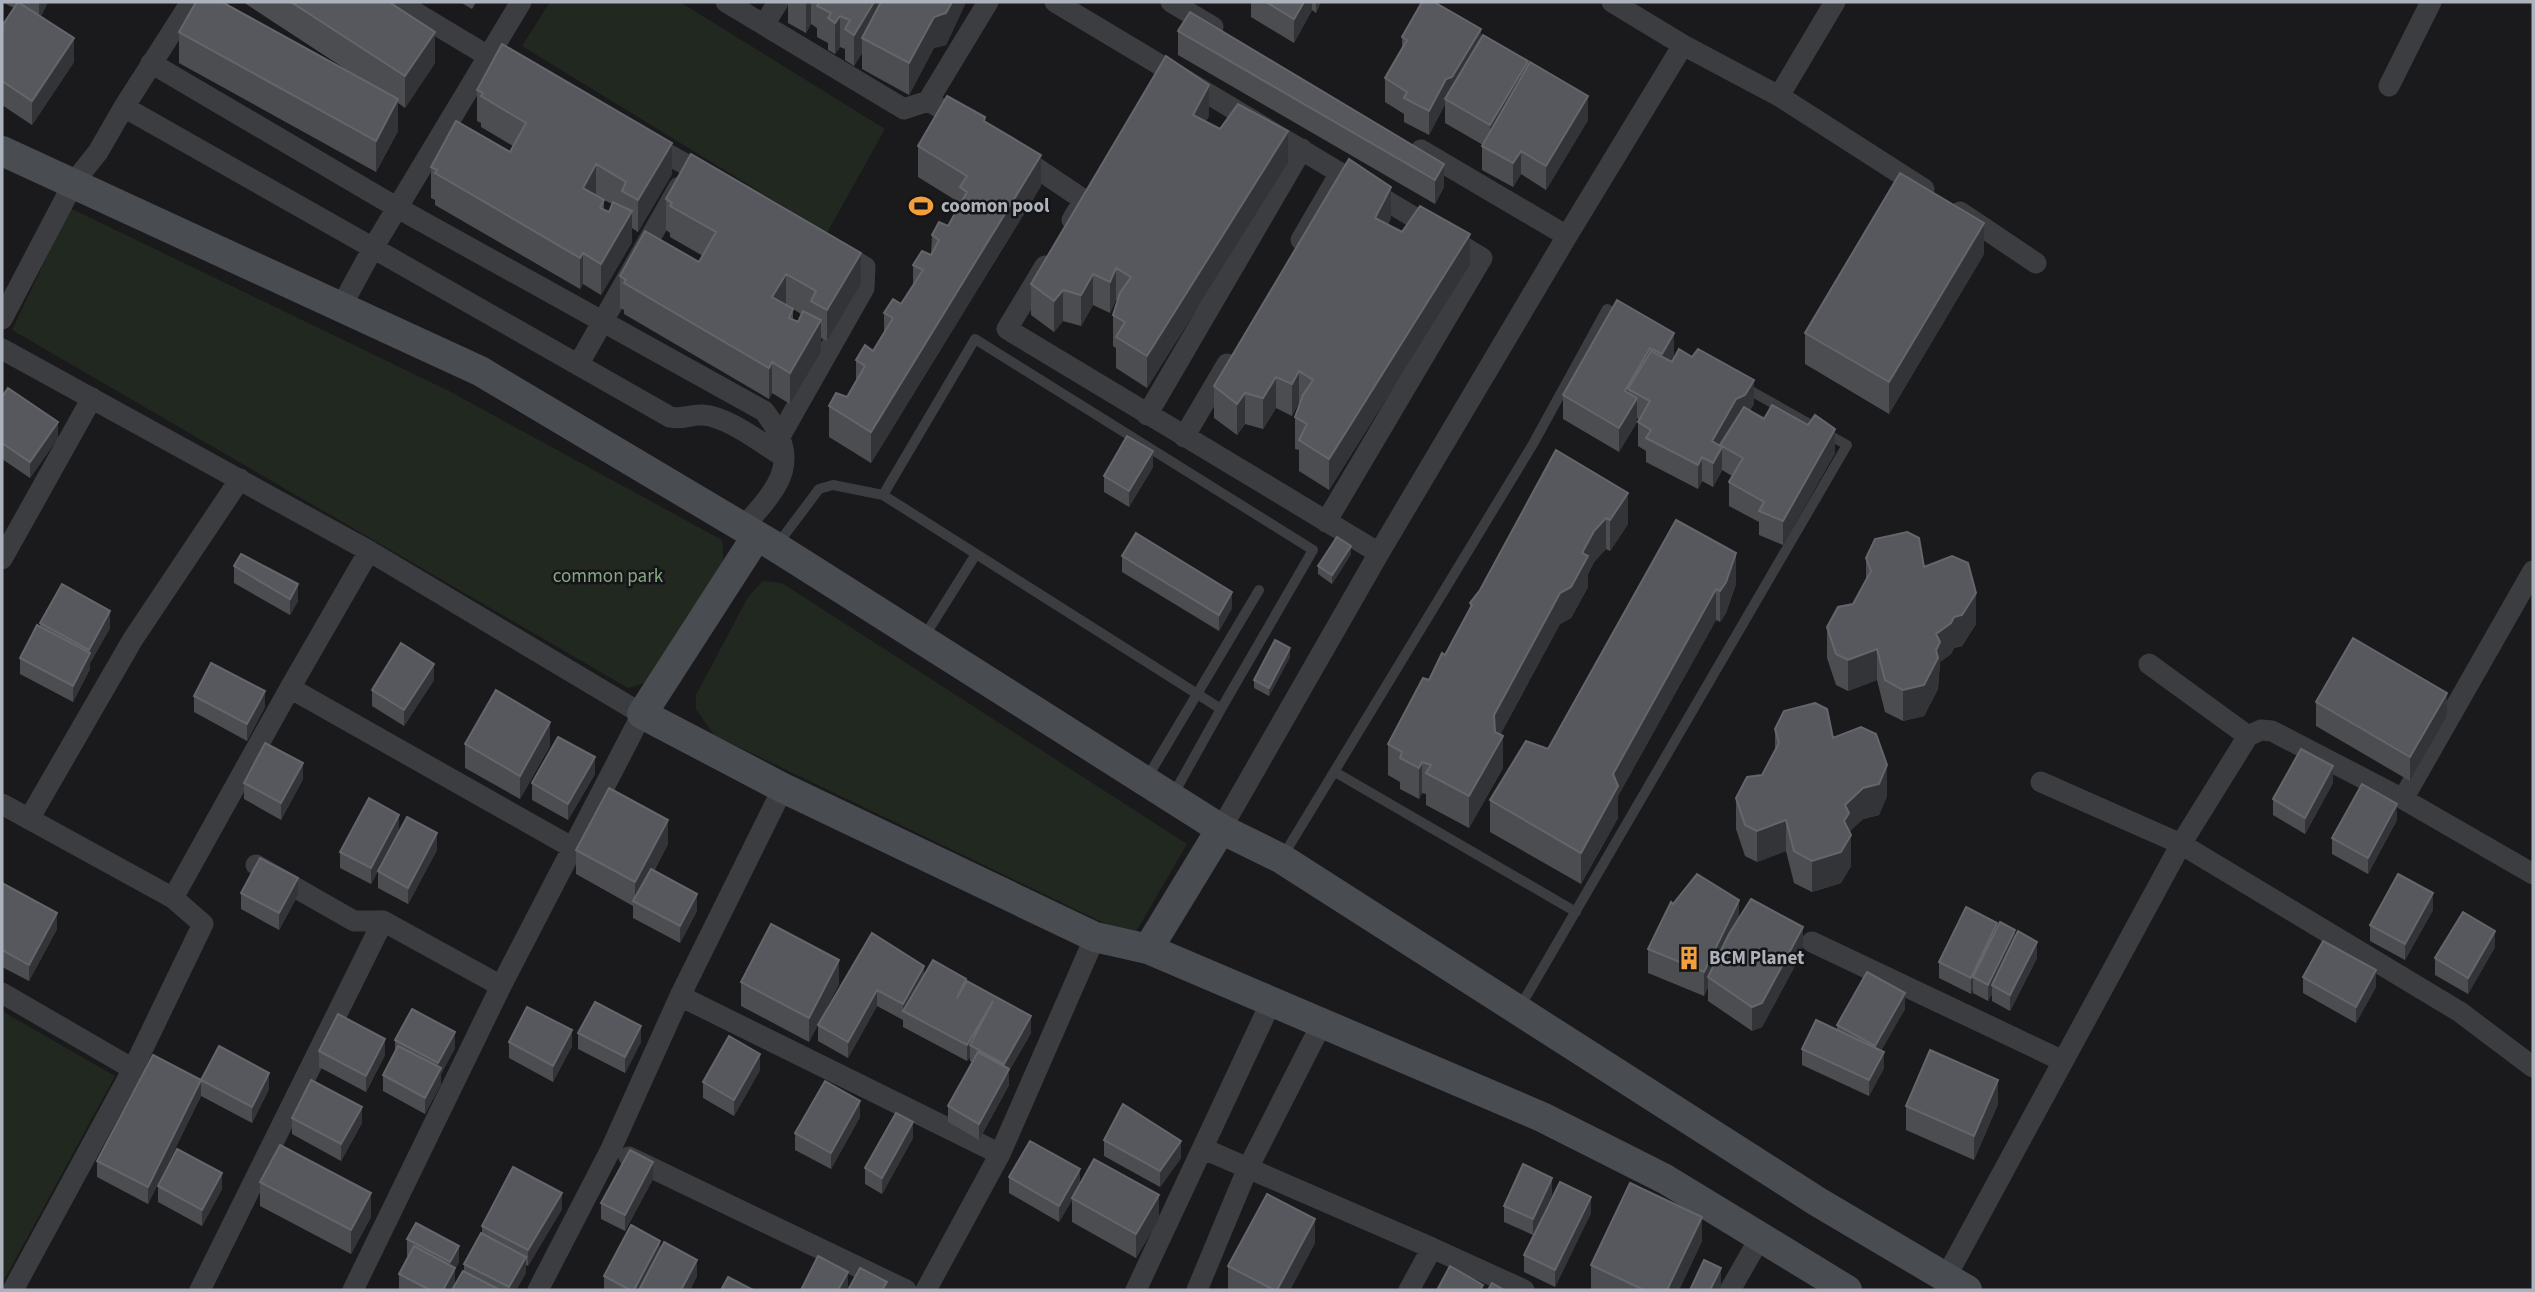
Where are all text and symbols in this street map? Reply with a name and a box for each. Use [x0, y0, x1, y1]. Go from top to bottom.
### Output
sports icon: coomon pool [907, 192, 935, 220]
place label: coomon pool [941, 193, 1050, 220]
park label: common park [553, 563, 664, 590]
building icon: BCM Planet [1675, 944, 1703, 972]
place label: BCM Planet [1709, 945, 1804, 972]

